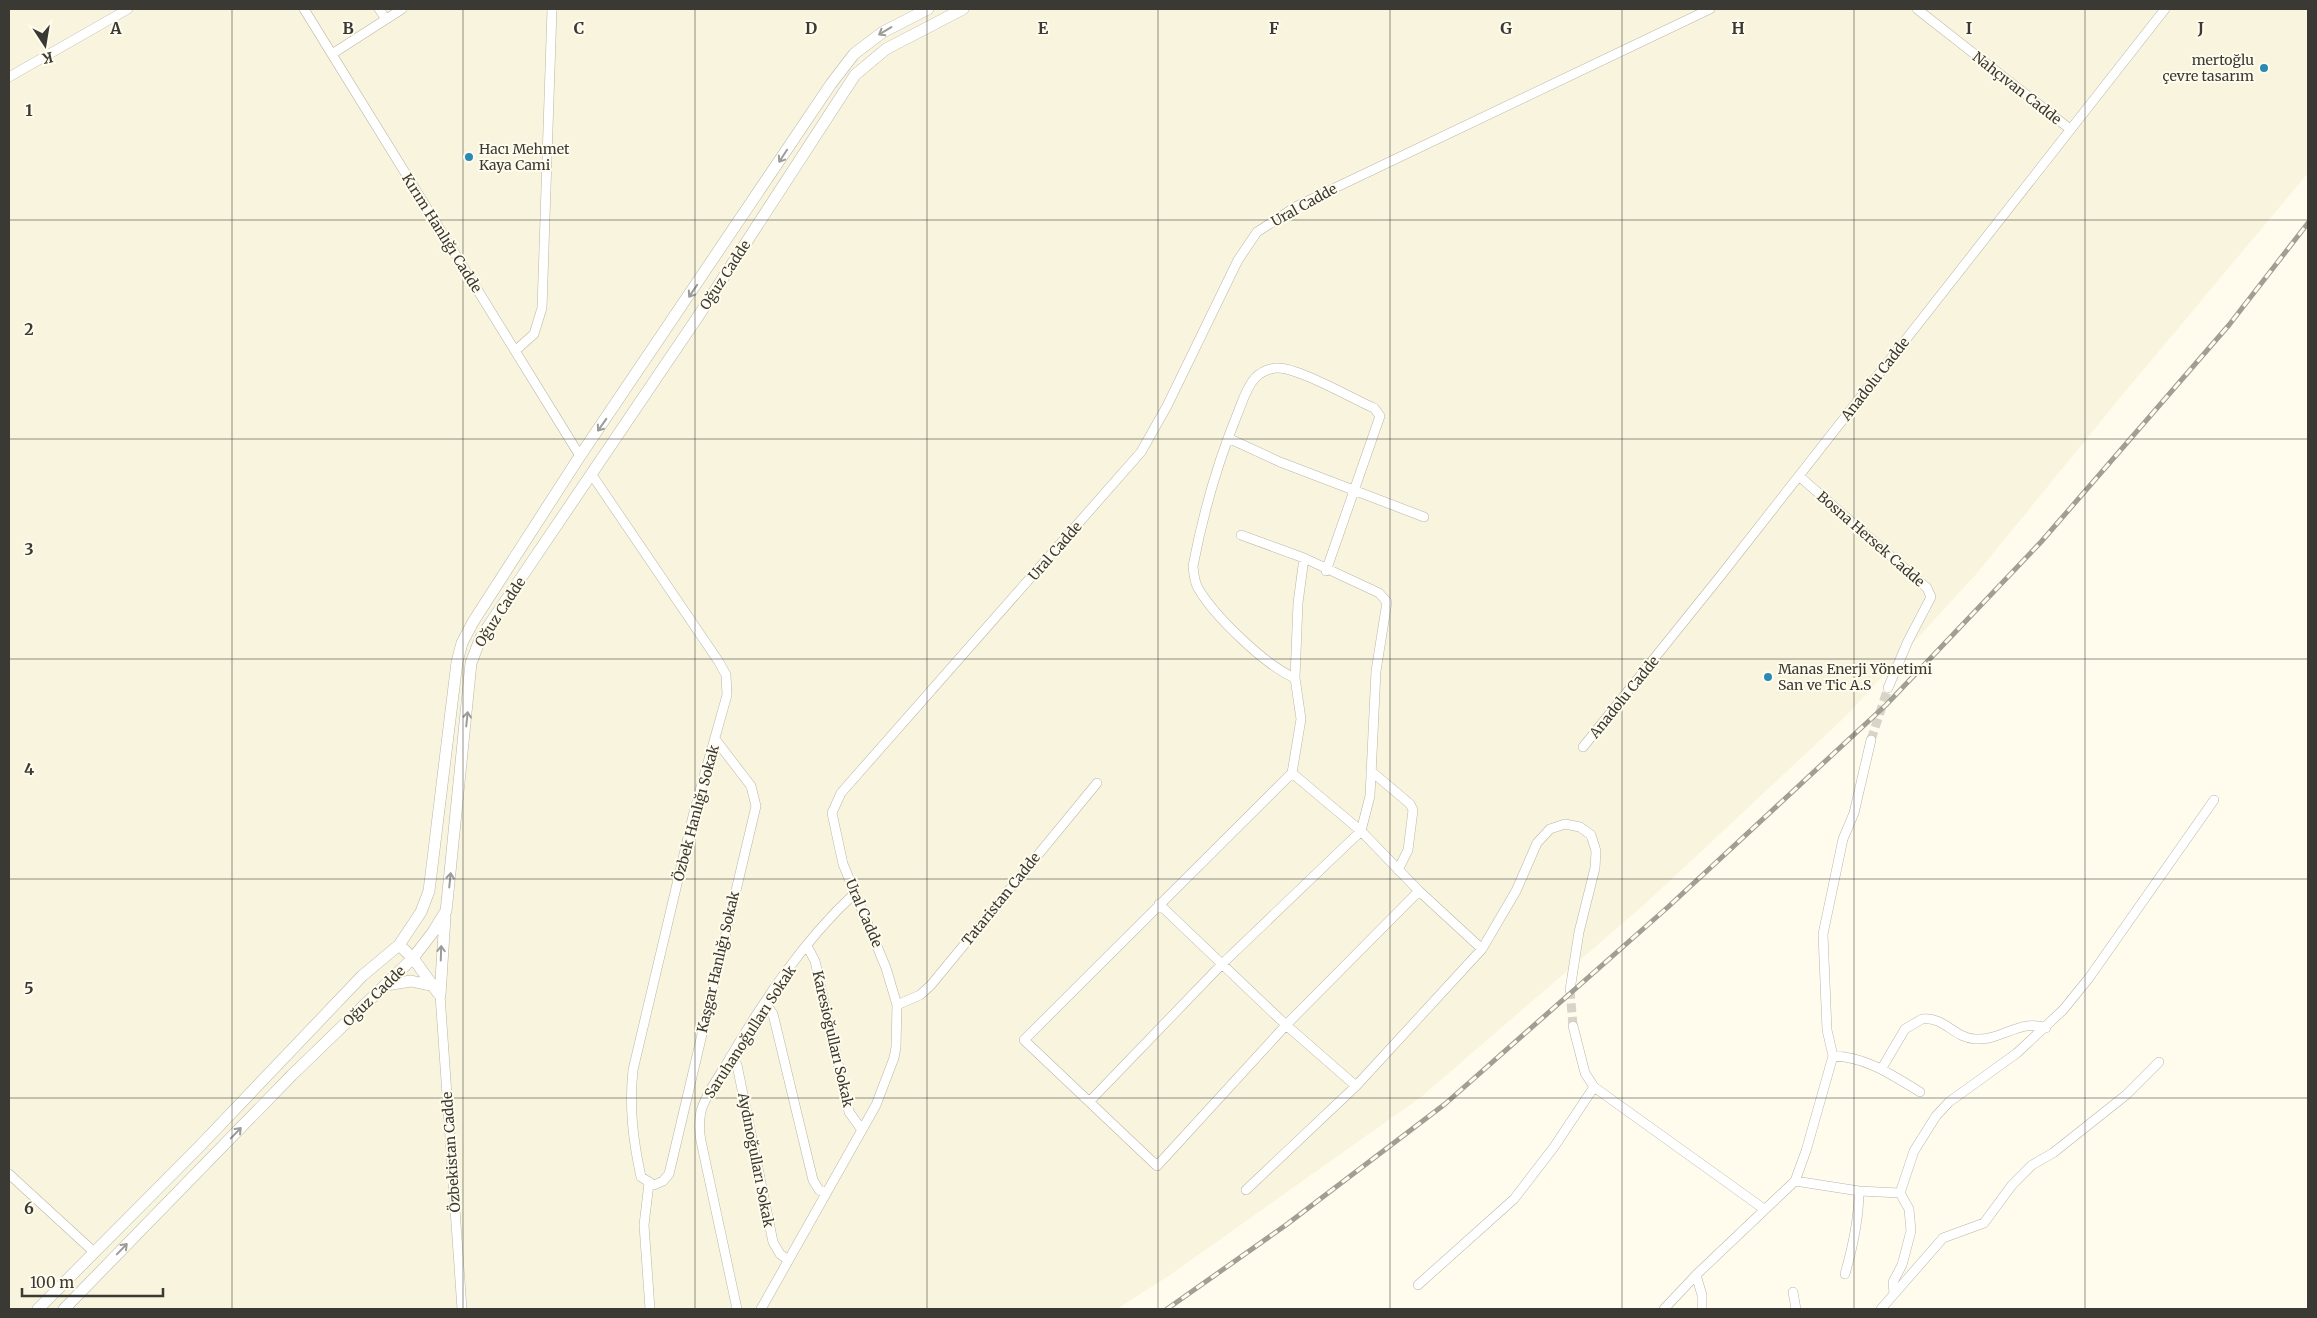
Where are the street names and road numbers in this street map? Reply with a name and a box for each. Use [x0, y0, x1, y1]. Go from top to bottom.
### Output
street label: Nahçıvan Cadde [1969, 48, 2065, 128]
street label: Kırım Hanlığı Cadde [398, 170, 486, 296]
street label: Ural Cadde [1268, 180, 1340, 230]
street label: Oğuz Cadde [696, 237, 754, 313]
street label: Anadolu Cadde [1836, 334, 1913, 425]
street label: Bosna Hersek Cadde [1813, 487, 1929, 591]
street label: Ural Cadde [1024, 518, 1086, 584]
street label: Oğuz Cadde [471, 574, 529, 650]
street label: Anadolu Cadde [1585, 652, 1663, 743]
street label: Özbek Hanlığı Sokak [669, 743, 723, 883]
street label: Tataristan Cadde [958, 849, 1044, 949]
street label: Ural Cadde [842, 876, 886, 950]
street label: Kaşgar Hanlığı Sokak [693, 889, 743, 1035]
street label: Oğuz Cadde [339, 962, 409, 1030]
street label: Saruhanoğulları Sokak [700, 962, 800, 1102]
street label: Karesioğulları Sokak [809, 969, 858, 1109]
street label: Aydınoğulları Sokak [734, 1090, 778, 1229]
street label: Özbekistan Cadde [438, 1091, 464, 1213]

